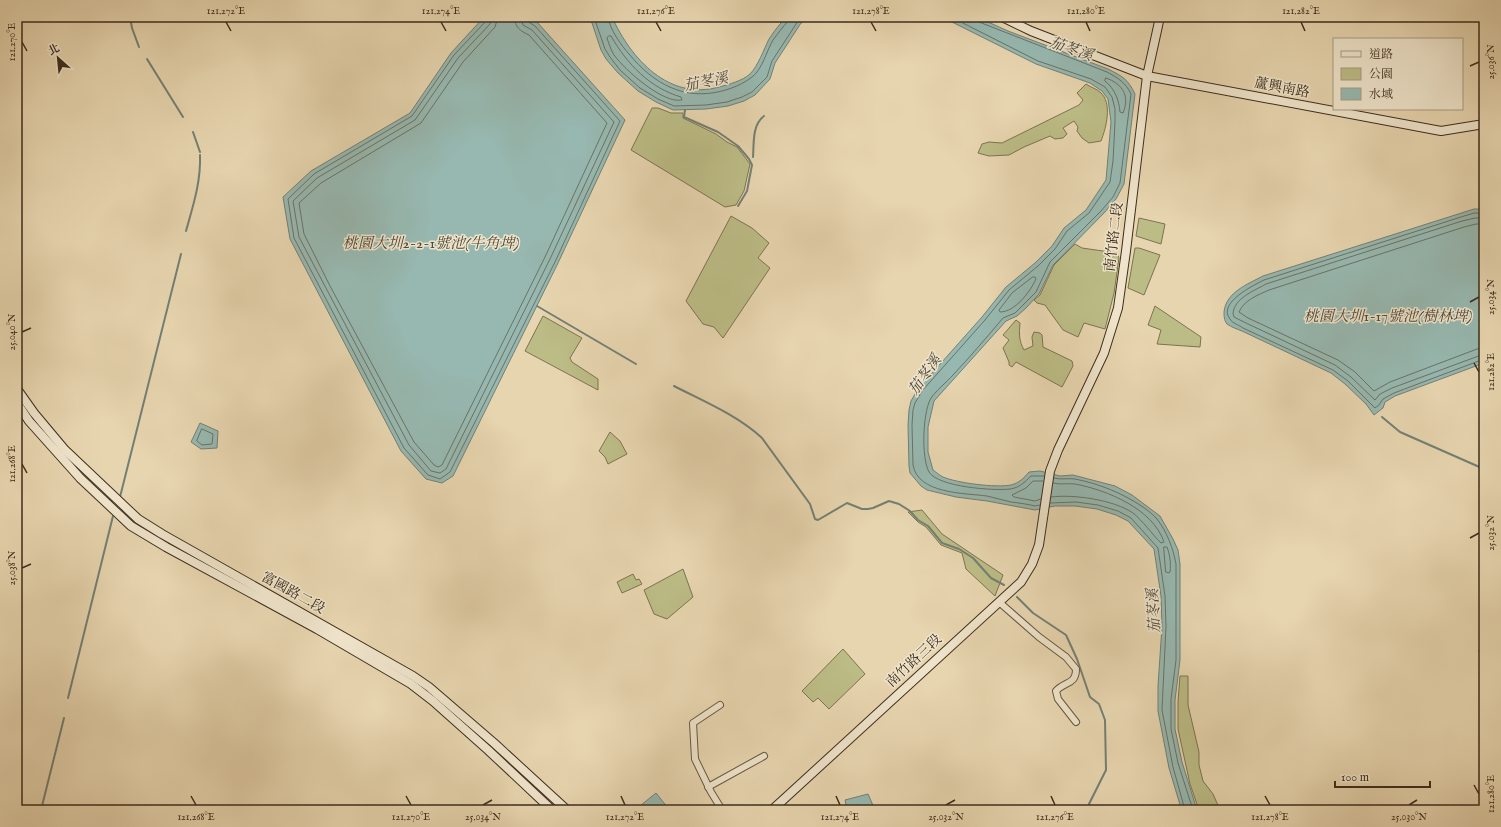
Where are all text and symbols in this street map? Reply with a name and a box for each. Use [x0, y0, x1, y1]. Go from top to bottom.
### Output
text: 121.272°E [207, 5, 245, 18]
text: 121.274°E [422, 5, 460, 18]
text: 121.276°E [637, 5, 675, 18]
text: 121.278°E [852, 5, 890, 18]
text: 121.280°E [1067, 5, 1105, 18]
text: 121.282°E [1282, 5, 1320, 18]
text: 121.270°E [6, 23, 19, 61]
water label: 茄苳溪 [1047, 33, 1097, 66]
north arrow [38, 38, 78, 78]
legend [1333, 38, 1463, 110]
text: 北 [46, 41, 62, 59]
text: 25.036°N [1485, 44, 1498, 80]
text: 道路 [1369, 47, 1393, 62]
text: 公園 [1369, 67, 1393, 82]
water label: 茄苳溪 [682, 68, 732, 96]
street label: 蘆興南路 [1253, 74, 1311, 102]
text: 水域 [1369, 87, 1393, 102]
street label: 南竹路二段 [1101, 201, 1127, 273]
water label: 桃園大圳2-2-1號池(牛角埤) [343, 234, 519, 253]
text: 25.034°N [1485, 279, 1498, 315]
water label: 桃園大圳1-17號池(樹林埤) [1304, 307, 1472, 326]
text: 25.040°N [6, 313, 19, 350]
water label: 茄苳溪 [904, 349, 947, 399]
text: 121.282°E [1485, 353, 1498, 391]
text: 121.268°E [6, 445, 19, 483]
text: 25.032°N [1485, 515, 1498, 551]
text: 25.038°N [6, 550, 19, 585]
street label: 富國路二段 [258, 568, 328, 618]
water label: 茄苳溪 [1143, 586, 1165, 634]
street label: 南竹路三段 [882, 631, 946, 691]
scale bar [1335, 763, 1430, 789]
text: 100 m [1341, 770, 1369, 785]
text: 121.280°E [1485, 775, 1498, 813]
text: 121.268°E [177, 811, 215, 824]
text: 121.270°E [392, 811, 430, 824]
text: 25.034°N [465, 811, 501, 824]
text: 121.272°E [606, 811, 644, 824]
text: 121.274°E [821, 811, 859, 824]
text: 25.032°N [928, 811, 964, 824]
text: 121.276°E [1036, 811, 1074, 824]
text: 121.278°E [1251, 811, 1289, 824]
text: 25.030°N [1391, 811, 1427, 824]

